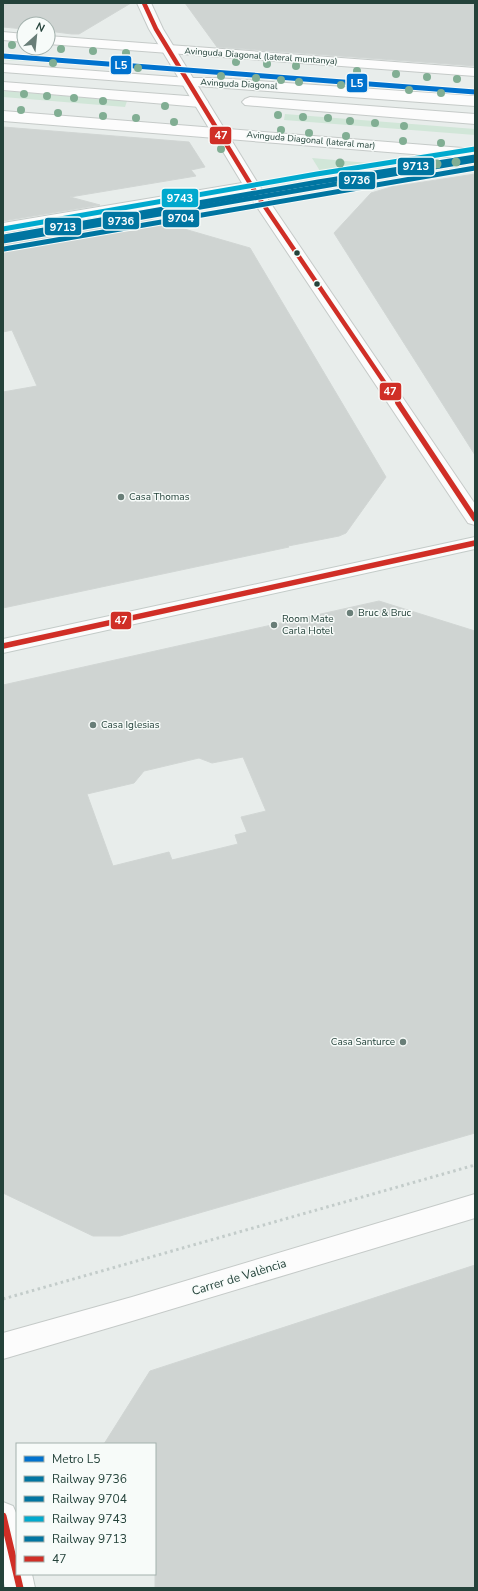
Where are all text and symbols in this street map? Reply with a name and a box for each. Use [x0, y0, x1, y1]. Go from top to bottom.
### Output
north arrow [16, 16, 56, 56]
text: N [33, 19, 47, 36]
street label: Avinguda Diagonal (lateral muntanya) [184, 45, 338, 67]
line badge: L5 [110, 55, 132, 75]
text: L5 [115, 58, 128, 73]
line badge: L5 [346, 73, 368, 93]
street label: Avinguda Diagonal [200, 76, 278, 92]
text: L5 [351, 76, 364, 91]
line badge: 47 [209, 126, 232, 145]
text: 47 [214, 128, 228, 143]
street label: Avinguda Diagonal (lateral mar) [246, 128, 376, 152]
line badge: 9713 [397, 157, 435, 176]
text: 9713 [403, 159, 429, 174]
line badge: 9736 [338, 171, 376, 190]
text: 9736 [344, 173, 371, 188]
line badge: 9743 [161, 188, 199, 208]
text: 9743 [167, 191, 193, 206]
line badge: 9704 [162, 209, 200, 228]
line badge: 9736 [102, 211, 140, 230]
text: 9704 [168, 211, 195, 226]
text: 9736 [108, 214, 135, 229]
line badge: 9713 [44, 217, 82, 236]
text: 9713 [50, 220, 76, 235]
unlabelled marker [292, 248, 302, 258]
unlabelled marker [312, 279, 322, 289]
line badge: 47 [379, 382, 402, 401]
text: 47 [383, 384, 397, 399]
place label: Casa Thomas [129, 490, 190, 504]
marker: Casa Thomas [116, 492, 126, 502]
place label: Bruc & Bruc [358, 606, 412, 620]
marker: Bruc & Bruc [345, 608, 355, 618]
line badge: 47 [110, 611, 132, 630]
place label: Room Mate Carla Hotel [282, 612, 333, 638]
text: 47 [114, 613, 128, 628]
marker: Room Mate Carla Hotel [269, 620, 279, 630]
place label: Casa Iglesias [101, 718, 160, 732]
marker: Casa Iglesias [88, 720, 98, 730]
place label: Casa Santurce [331, 1035, 395, 1049]
marker: Casa Santurce [398, 1037, 408, 1047]
street label: Carrer de València [190, 1255, 288, 1299]
legend [16, 1443, 156, 1575]
text: Metro L5 [52, 1451, 101, 1467]
text: Railway 9736 [52, 1471, 127, 1487]
text: Railway 9704 [52, 1491, 127, 1507]
text: Railway 9743 [52, 1511, 127, 1527]
text: Railway 9713 [52, 1531, 127, 1547]
text: 47 [52, 1551, 66, 1567]

